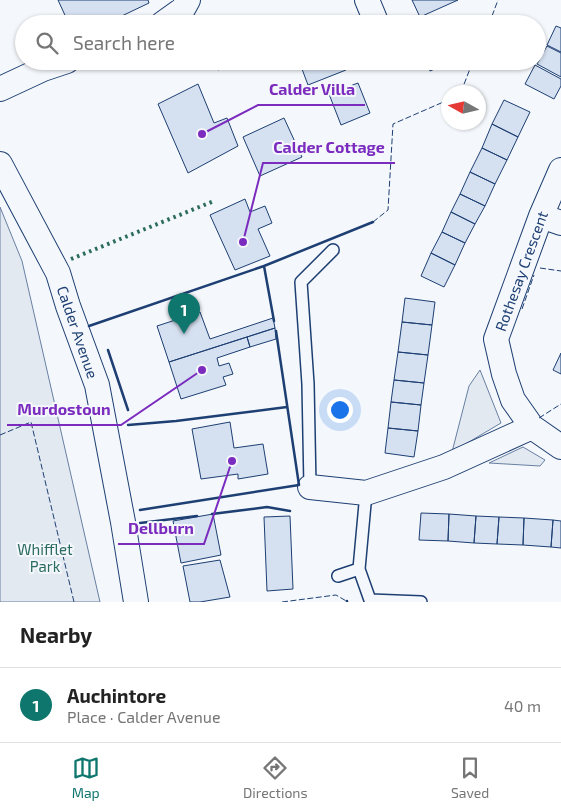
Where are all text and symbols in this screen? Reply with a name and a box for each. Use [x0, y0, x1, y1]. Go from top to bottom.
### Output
search box [15, 15, 546, 70]
icon: search [33, 29, 61, 57]
text: Search here [73, 31, 175, 54]
callout: Calder Villa [258, 74, 365, 105]
text: Calder Villa [269, 79, 355, 98]
north arrow [441, 85, 486, 130]
callout: Calder Cottage [263, 132, 395, 163]
text: Calder Cottage [273, 137, 385, 156]
street label: Rothesay Crescent [491, 208, 551, 334]
street label: Calder Avenue [54, 283, 102, 381]
pin: 1 [168, 293, 200, 334]
callout: Murdostoun [7, 394, 121, 425]
your location [327, 397, 353, 423]
text: Murdostoun [17, 399, 111, 418]
callout: Dellburn [118, 513, 204, 544]
text: Dellburn [128, 518, 194, 537]
park label: Whifflet Park [17, 540, 73, 575]
text: Nearby [20, 622, 92, 647]
text: Auchintore [67, 684, 166, 707]
text: 1 [33, 696, 39, 715]
text: 40 m [504, 696, 541, 715]
text: Place · Calder Avenue [67, 707, 220, 726]
tab: Map [72, 754, 100, 801]
tab: Directions [243, 754, 308, 801]
tab: Saved [451, 754, 489, 801]

